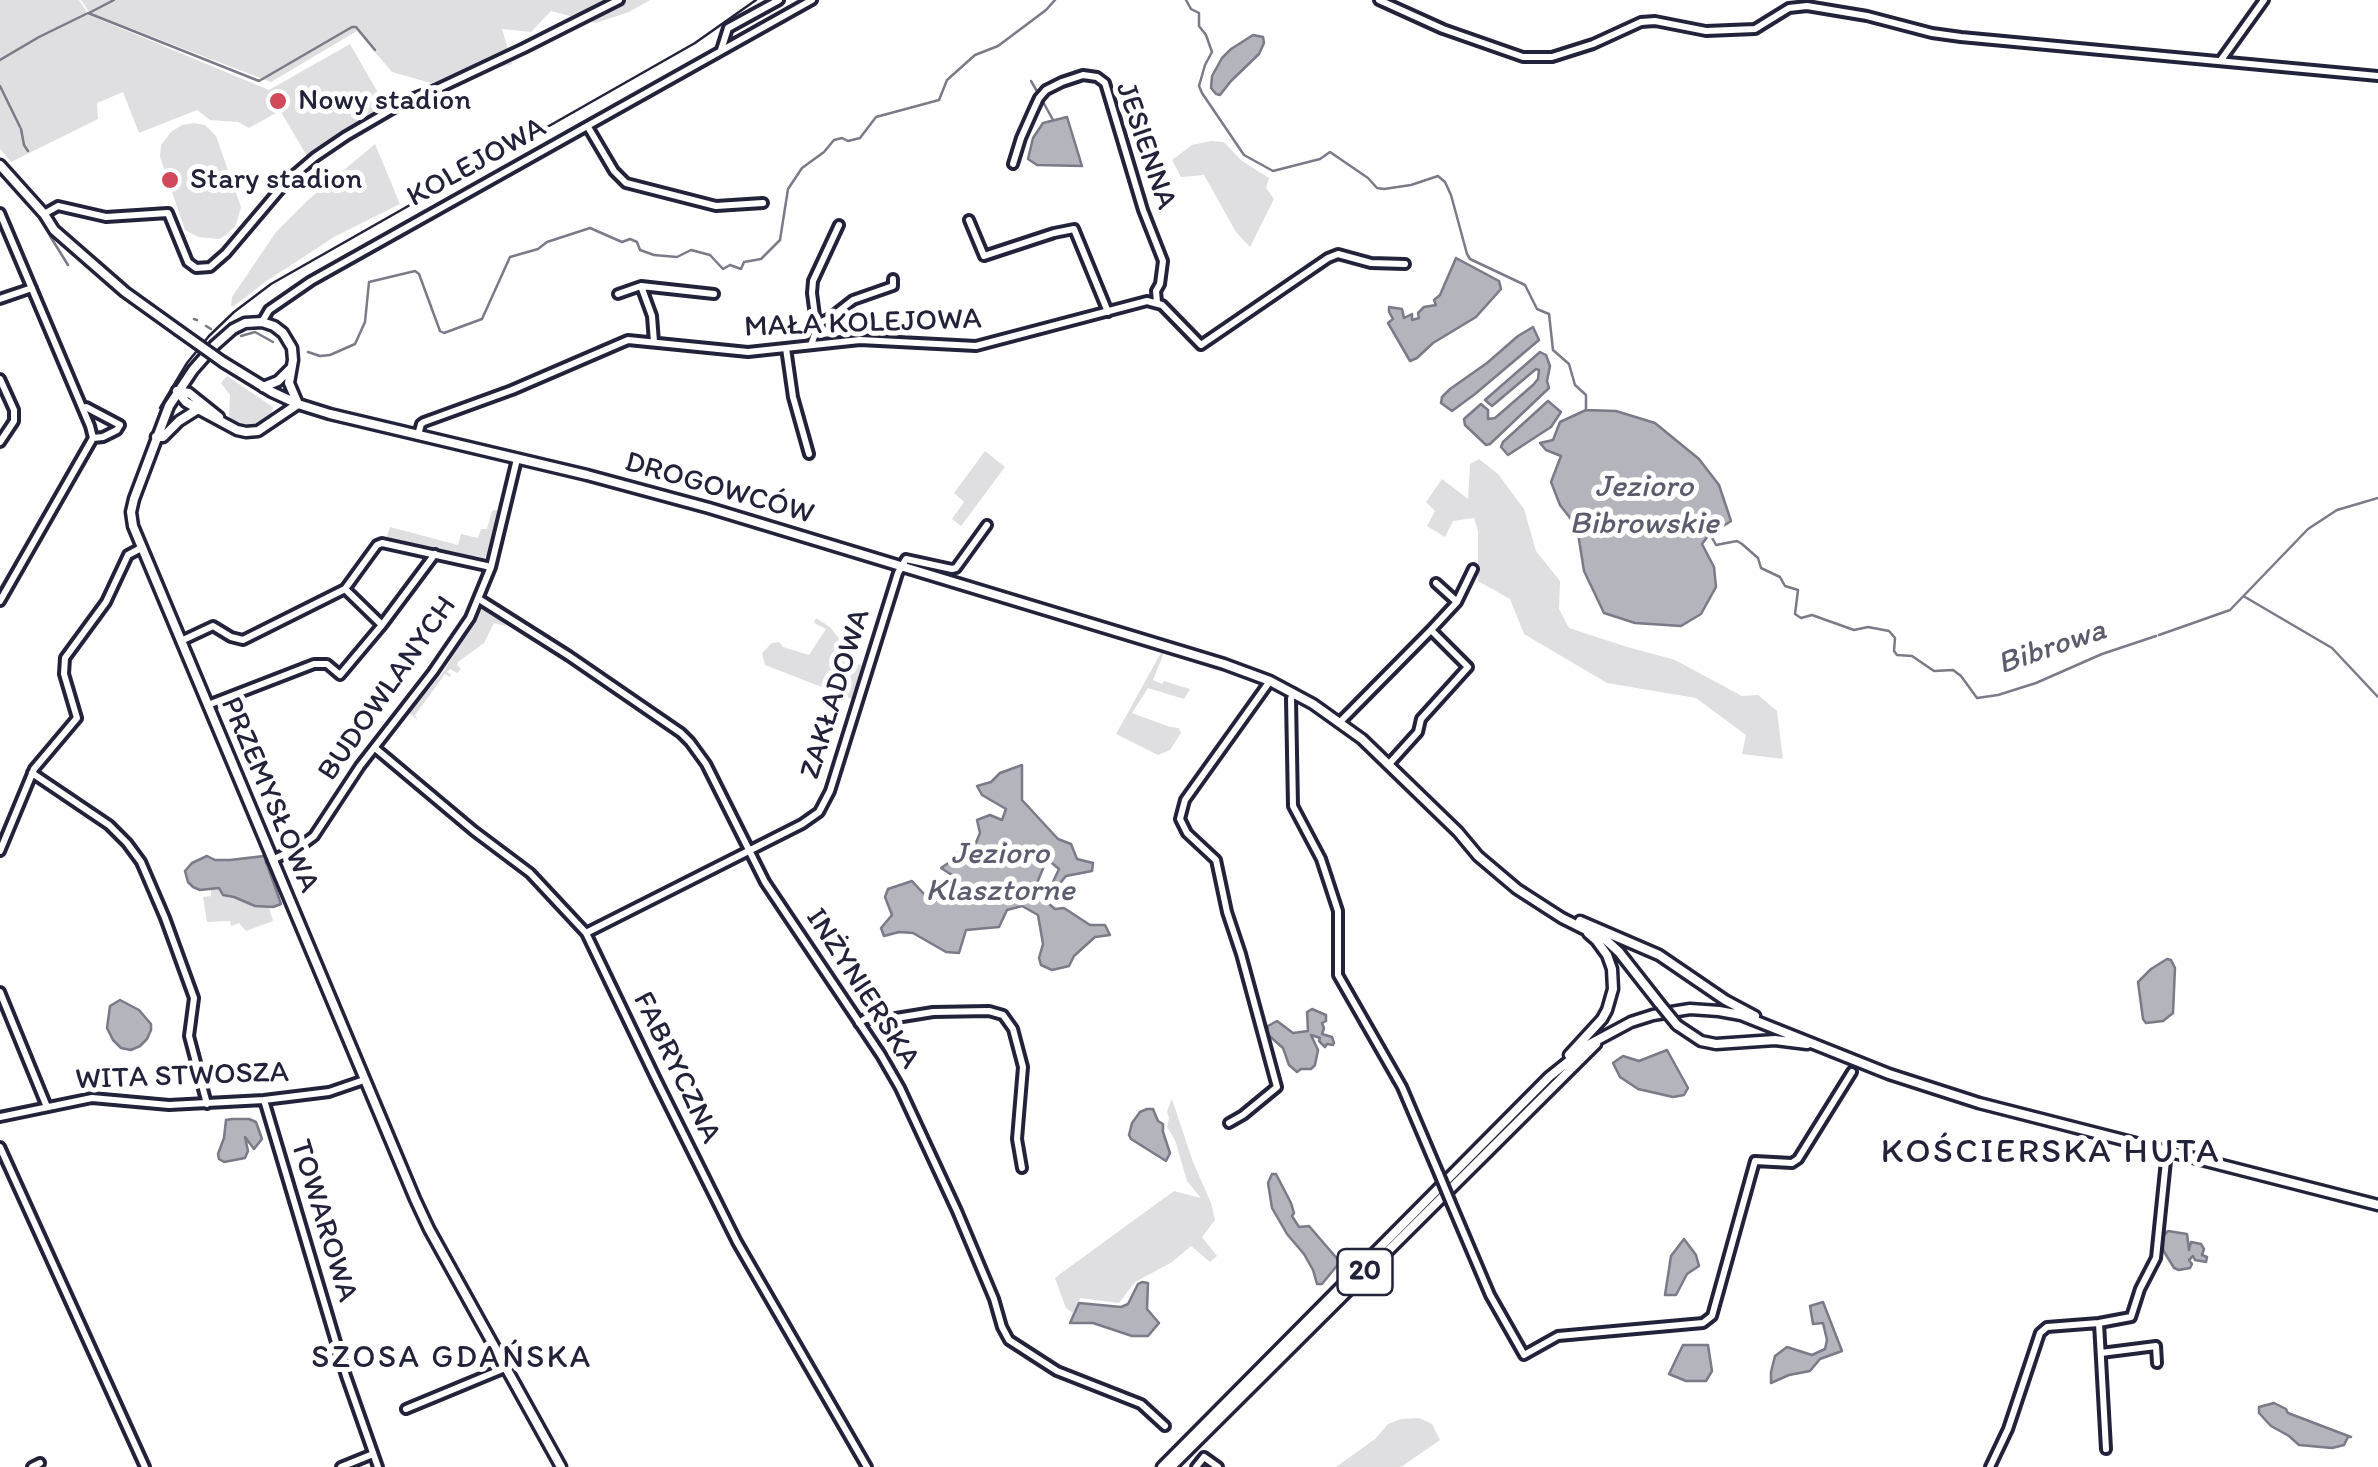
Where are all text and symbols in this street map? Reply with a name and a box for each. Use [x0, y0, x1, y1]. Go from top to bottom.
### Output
street label: JESIENNA [1106, 78, 1184, 214]
place label: Nowy stadion [298, 83, 471, 119]
marker: Nowy stadion [267, 90, 289, 112]
street label: KOLEJOWA [401, 110, 553, 216]
place label: Stary stadion [190, 162, 362, 198]
marker: Stary stadion [159, 169, 181, 191]
street label: MAŁA KOLEJOWA [744, 302, 982, 346]
street label: DROGOWCÓW [620, 445, 818, 533]
water label: Jezioro Bibrowskie [1569, 469, 1719, 544]
street label: BUDOWLANYCH [311, 590, 465, 788]
street label: ZAKŁADOWA [793, 605, 879, 783]
water label: Bibrowa [1993, 612, 2111, 684]
street label: PRZEMYSŁOWA [212, 692, 326, 898]
water label: Jezioro Klasztorne [925, 836, 1075, 911]
street label: INŻYNIERSKA [797, 902, 927, 1076]
street label: FABRYCZNA [624, 986, 728, 1150]
street label: WITA STWOSZA [75, 1055, 289, 1099]
district label: KOŚCIERSKA HUTA [1882, 1132, 2220, 1174]
street label: TOWAROWA [281, 1135, 365, 1307]
road number: 20 [1338, 1249, 1392, 1295]
district label: SZOSA GDAŃSKA [312, 1340, 592, 1378]

